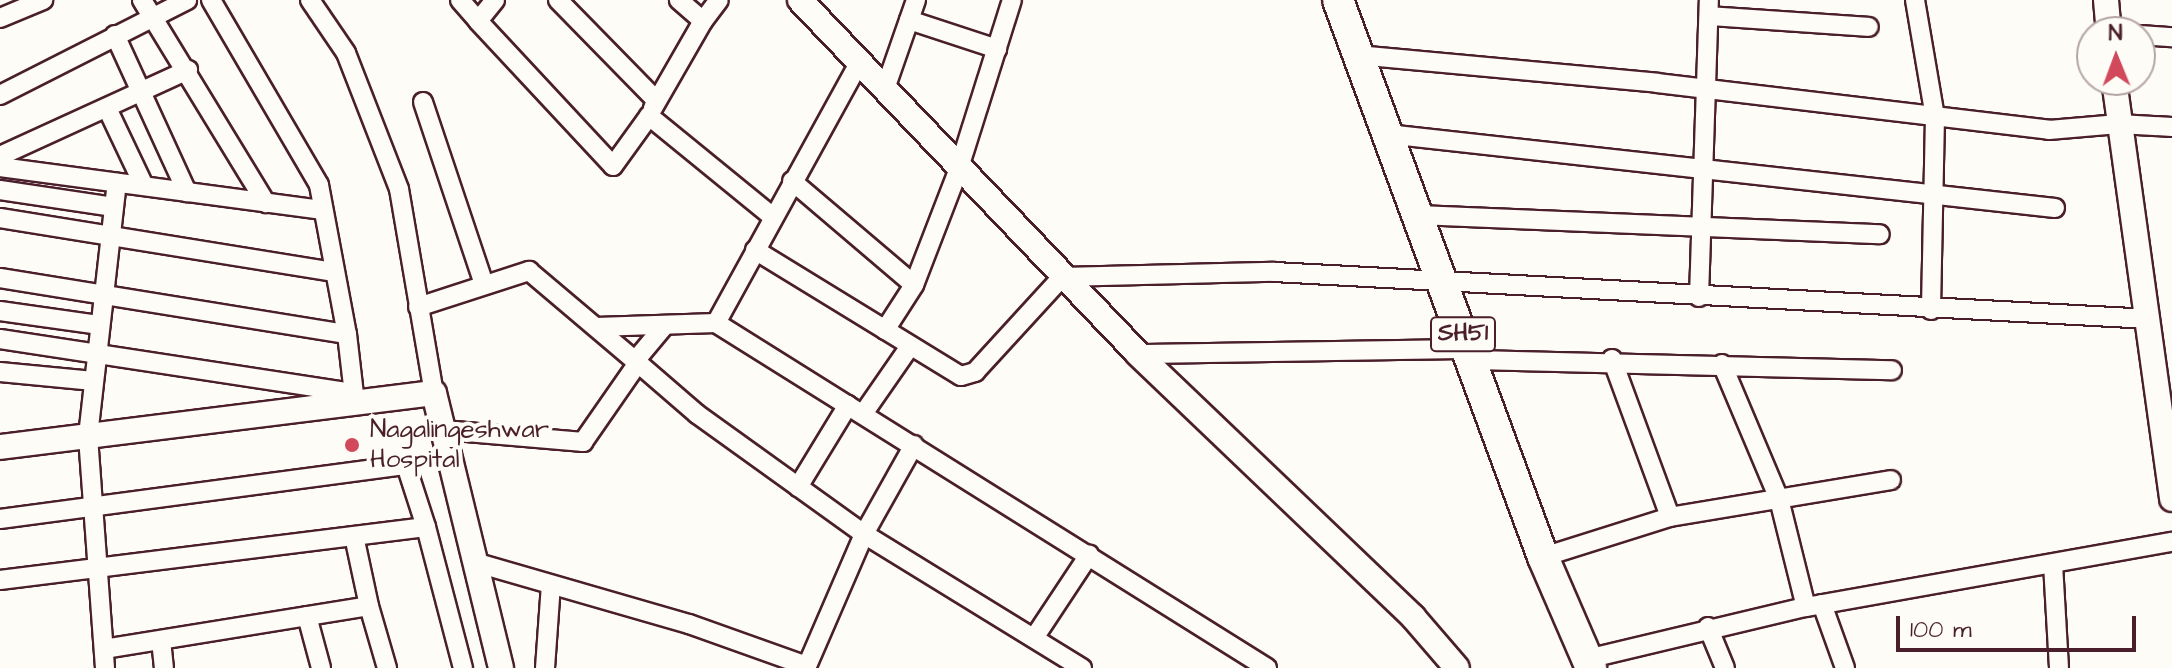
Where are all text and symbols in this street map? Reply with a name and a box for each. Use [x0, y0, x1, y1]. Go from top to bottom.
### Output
north arrow [2076, 16, 2156, 96]
text: N [2108, 18, 2123, 49]
road number: SH51 [1429, 314, 1497, 354]
place label: Nagalingeshwar Hospital [370, 414, 549, 476]
marker: Nagalingeshwar Hospital [341, 434, 363, 456]
scale bar [1900, 600, 2140, 650]
text: 100 m [1910, 613, 1972, 647]

